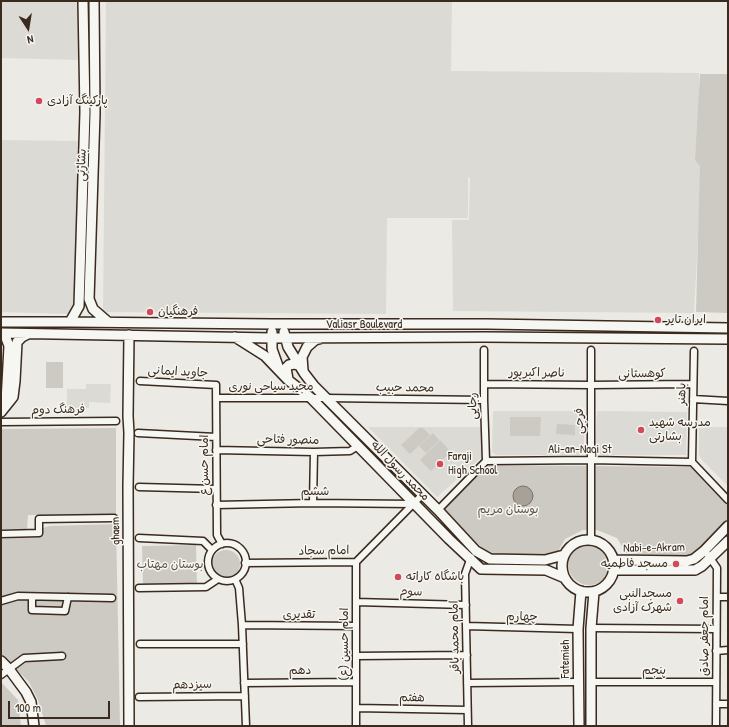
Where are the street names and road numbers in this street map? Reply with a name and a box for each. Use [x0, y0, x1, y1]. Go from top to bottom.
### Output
street label: بشارتی [74, 148, 90, 182]
street label: Valiasr Boulevard [326, 318, 402, 332]
street label: جاوید ایمانی [147, 363, 209, 381]
street label: ناصر اکبرپور [509, 365, 565, 381]
street label: کوهستانی [618, 366, 666, 382]
street label: مجید سیاحی نوری [229, 380, 313, 394]
street label: محمد حبیب [376, 380, 434, 396]
street label: باهنر [675, 383, 689, 405]
street label: رجایی [466, 392, 480, 420]
street label: فرهنگ دوم [31, 402, 85, 418]
street label: فرجی [573, 408, 587, 434]
street label: منصور فتاحی [257, 432, 319, 448]
street label: امام حسن ع [198, 435, 212, 495]
street label: محمد رسول الله [368, 438, 432, 504]
street label: Ali-an-Naqi St [548, 443, 612, 457]
street label: ششم [301, 485, 329, 499]
street label: ghaem [109, 517, 123, 545]
street label: Nabi-e-Akram [623, 540, 685, 556]
street label: امام سجاد [298, 543, 350, 559]
street label: سوم [399, 584, 423, 600]
street label: امام جعفر صادق [698, 596, 712, 676]
street label: امام محمد باقر [447, 600, 463, 674]
street label: تقدیری [283, 608, 315, 622]
street label: امام حسین (ع) [338, 608, 352, 680]
street label: چهارم [506, 610, 538, 624]
street label: Fatemieh [559, 640, 573, 678]
street label: دهم [289, 664, 311, 678]
street label: پنجم [642, 664, 666, 678]
street label: سیزدهم [172, 677, 212, 693]
street label: هفتم [399, 691, 425, 705]

